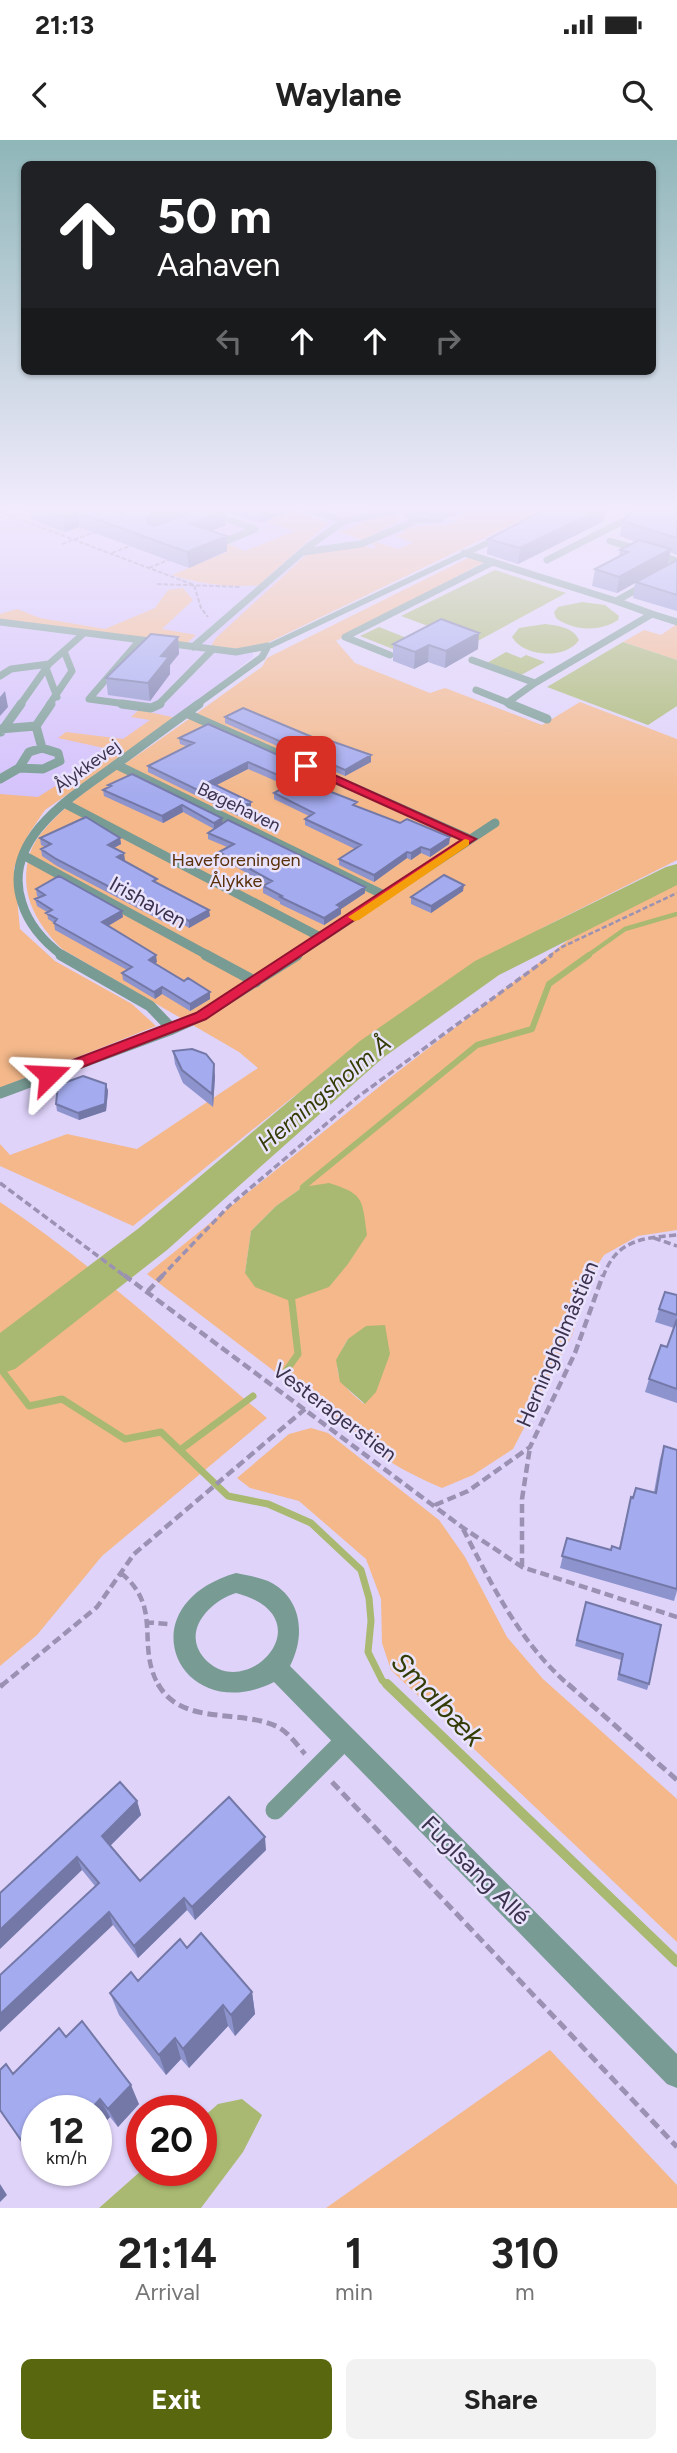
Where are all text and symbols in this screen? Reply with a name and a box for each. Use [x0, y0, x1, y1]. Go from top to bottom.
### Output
text: 21:13 [35, 9, 94, 41]
icon: back [21, 76, 59, 114]
text: Waylane [275, 76, 402, 114]
icon: search [618, 76, 656, 114]
text: 50 m [157, 186, 272, 245]
icon: ahead [42, 189, 133, 280]
text: Aahaven [157, 246, 280, 284]
icon: left [210, 322, 248, 360]
icon: ahead [283, 322, 321, 360]
icon: ahead [356, 322, 394, 360]
icon: right [429, 322, 467, 360]
street label: Ålykkevej [50, 735, 124, 797]
pin [276, 736, 336, 796]
icon: arrive [287, 747, 325, 785]
street label: Bøgehaven [194, 777, 284, 837]
park label: Haveforeningen Ålykke [171, 849, 301, 892]
street label: Irishaven [105, 871, 191, 933]
water label: Herningsholm Å [252, 1029, 396, 1157]
position arrow [12.0, 1038, 86.0, 1112]
street label: Herningholmåstien [511, 1257, 603, 1431]
street label: Vesteragerstien [268, 1357, 402, 1467]
water label: Smalbæk [385, 1645, 492, 1754]
street label: Fuglsang Allé [415, 1809, 537, 1931]
speed limit sign: 20 [126, 2095, 217, 2186]
text: 12 [49, 2110, 84, 2152]
text: km/h [46, 2147, 87, 2169]
text: 21:14 [118, 2228, 217, 2279]
text: 1 [345, 2228, 363, 2279]
text: 310 [491, 2228, 559, 2279]
text: Arrival [135, 2278, 200, 2306]
text: min [335, 2278, 373, 2306]
text: m [515, 2278, 535, 2306]
button: Exit [21, 2359, 332, 2439]
button: Share [346, 2359, 656, 2439]

